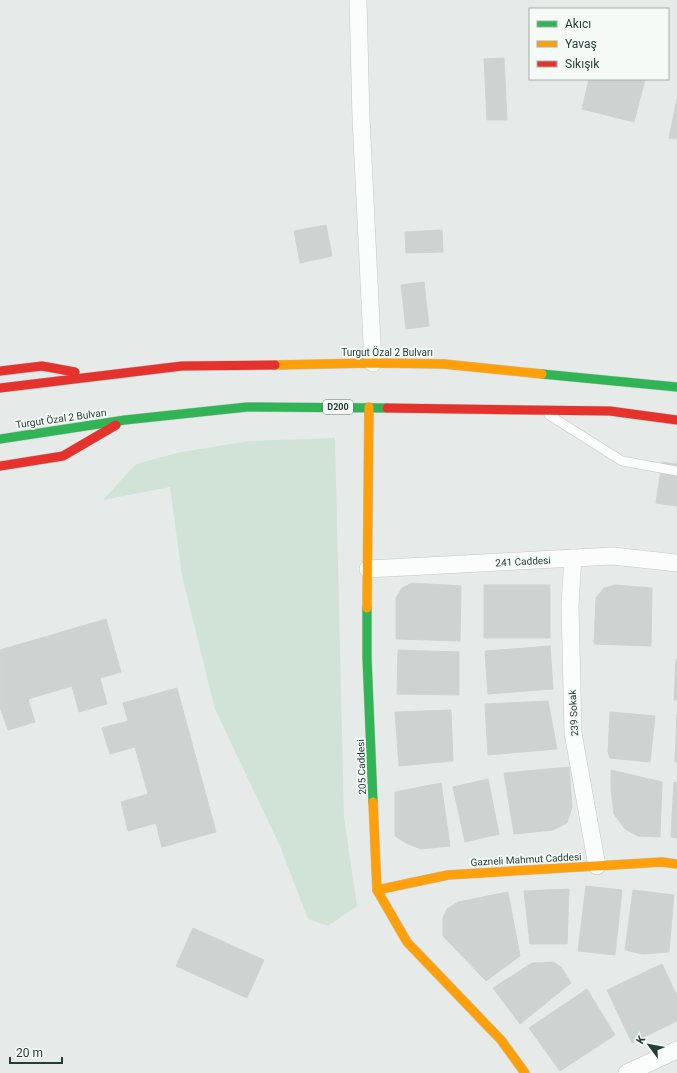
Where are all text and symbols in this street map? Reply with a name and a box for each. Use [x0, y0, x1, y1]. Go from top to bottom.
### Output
legend [529, 8, 669, 80]
text: Akıcı [565, 17, 591, 31]
text: Yavaş [565, 37, 597, 51]
text: Sıkışık [565, 57, 600, 71]
street label: Turgut Özal 2 Bulvarı [341, 346, 433, 358]
road number: D200 [323, 400, 353, 414]
street label: Turgut Özal 2 Bulvarı [15, 406, 107, 430]
street label: 241 Caddesi [495, 555, 551, 568]
street label: 239 Sokak [567, 689, 580, 737]
street label: 205 Caddesi [355, 739, 368, 795]
street label: Gazneli Mahmut Caddesi [470, 851, 582, 868]
north arrow [629, 1025, 669, 1065]
text: K [634, 1033, 649, 1046]
scale bar [10, 1039, 62, 1065]
text: 20 m [16, 1046, 43, 1060]

